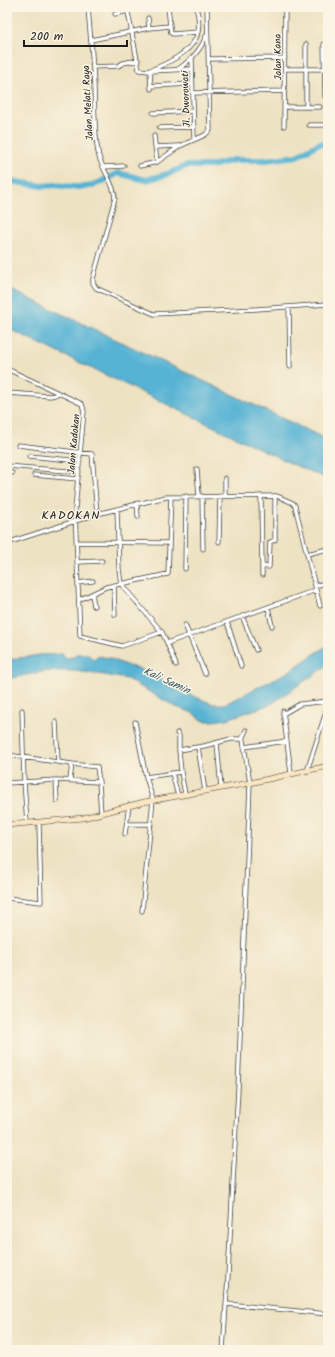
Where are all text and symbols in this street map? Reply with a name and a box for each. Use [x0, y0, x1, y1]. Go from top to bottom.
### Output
scale bar [24, 22, 127, 48]
text: 200 m [30, 27, 64, 46]
street label: Jalan Kana [270, 33, 286, 80]
street label: Jalan Melati Raya [78, 65, 98, 141]
street label: Jl. Dworowati [177, 70, 195, 128]
street label: Jalan Kadokan [63, 413, 85, 475]
district label: KADOKAN [42, 506, 101, 525]
water label: Kali Samin [140, 662, 194, 700]

